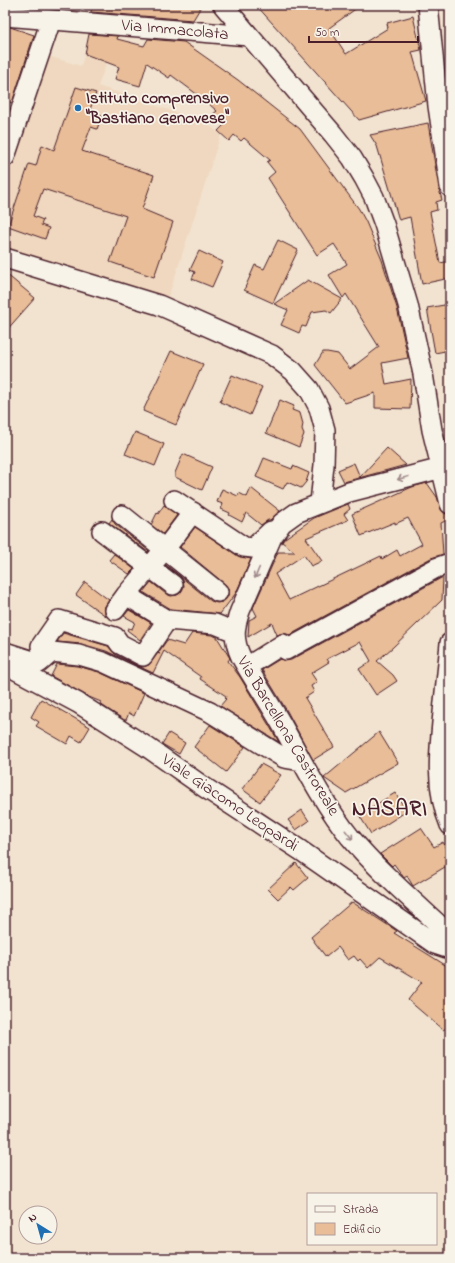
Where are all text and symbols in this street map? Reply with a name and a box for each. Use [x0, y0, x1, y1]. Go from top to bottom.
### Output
street label: Via Immacolata [119, 13, 230, 47]
scale bar [309, 18, 418, 44]
text: 50 m [315, 24, 339, 42]
place label: Istituto comprensivo "Bastiano Genovese" [85, 86, 229, 131]
marker: Istituto comprensivo "Bastiano Genovese" [73, 103, 83, 113]
one-way arrow [397, 475, 410, 482]
one-way arrow [252, 566, 260, 578]
street label: Via Barcellona Castroreale [230, 651, 346, 821]
street label: Viale Giacomo Leopardi [156, 747, 303, 858]
district label: NASARI [352, 795, 428, 825]
one-way arrow [345, 829, 354, 840]
legend [307, 1193, 437, 1245]
text: Strada [343, 1201, 378, 1219]
north arrow [18, 1205, 58, 1245]
text: N [25, 1209, 40, 1226]
text: Edificio [343, 1221, 381, 1239]

